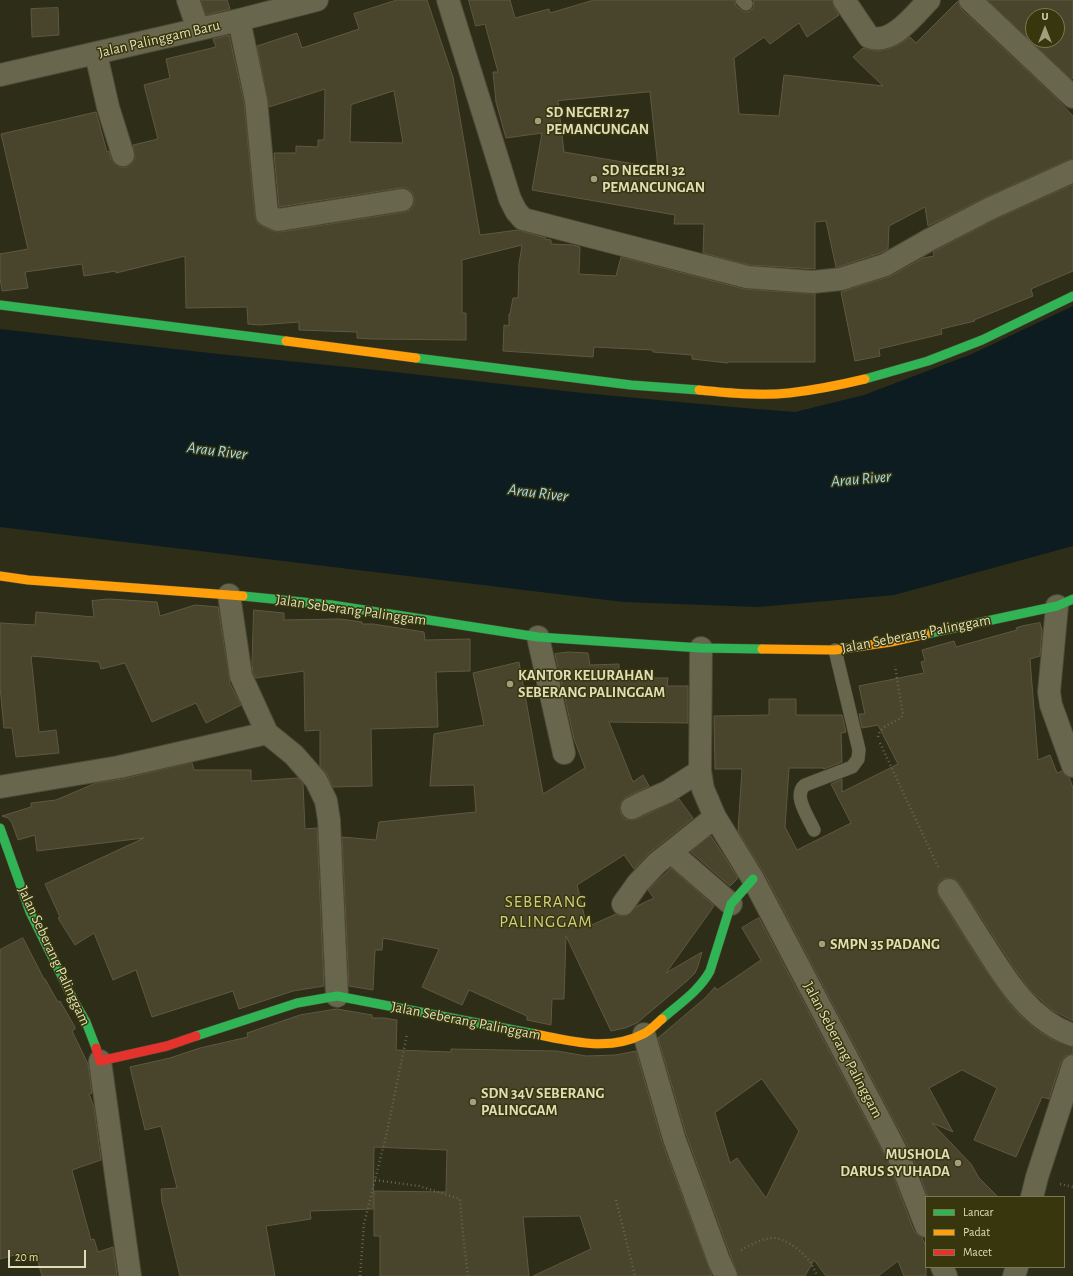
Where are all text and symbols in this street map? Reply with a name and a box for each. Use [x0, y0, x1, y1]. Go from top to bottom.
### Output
north arrow [1025, 8, 1065, 48]
text: U [1041, 11, 1049, 22]
street label: Jalan Palinggam Baru [96, 16, 222, 62]
place label: SD NEGERI 27 PEMANCUNGAN [546, 103, 649, 138]
marker: SD NEGERI 27 PEMANCUNGAN [533, 116, 543, 126]
place label: SD NEGERI 32 PEMANCUNGAN [602, 161, 705, 196]
marker: SD NEGERI 32 PEMANCUNGAN [589, 174, 599, 184]
water label: Arau River [186, 438, 248, 464]
water label: Arau River [830, 467, 892, 491]
water label: Arau River [507, 480, 569, 506]
street label: Jalan Seberang Palinggam [275, 591, 427, 629]
street label: Jalan Seberang Palinggam [840, 611, 992, 657]
place label: KANTOR KELURAHAN SEBERANG PALINGGAM [518, 666, 665, 701]
marker: KANTOR KELURAHAN SEBERANG PALINGGAM [505, 679, 515, 689]
street label: Jalan Seberang Palinggam [14, 883, 94, 1029]
district label: SEBERANG PALINGGAM [499, 892, 593, 932]
place label: SMPN 35 PADANG [830, 935, 940, 953]
marker: SMPN 35 PADANG [817, 939, 827, 949]
street label: Jalan Seberang Palinggam [799, 979, 887, 1121]
street label: Jalan Seberang Palinggam [390, 998, 542, 1044]
place label: SDN 34V SEBERANG PALINGGAM [481, 1084, 605, 1119]
marker: SDN 34V SEBERANG PALINGGAM [468, 1097, 478, 1107]
place label: MUSHOLA DARUS SYUHADA [840, 1145, 950, 1180]
marker: MUSHOLA DARUS SYUHADA [953, 1158, 963, 1168]
legend [925, 1196, 1065, 1268]
text: Lancar [963, 1206, 993, 1218]
text: Padat [963, 1226, 990, 1238]
scale bar [10, 1242, 88, 1268]
text: Macet [963, 1246, 992, 1258]
text: 20 m [15, 1251, 38, 1263]

